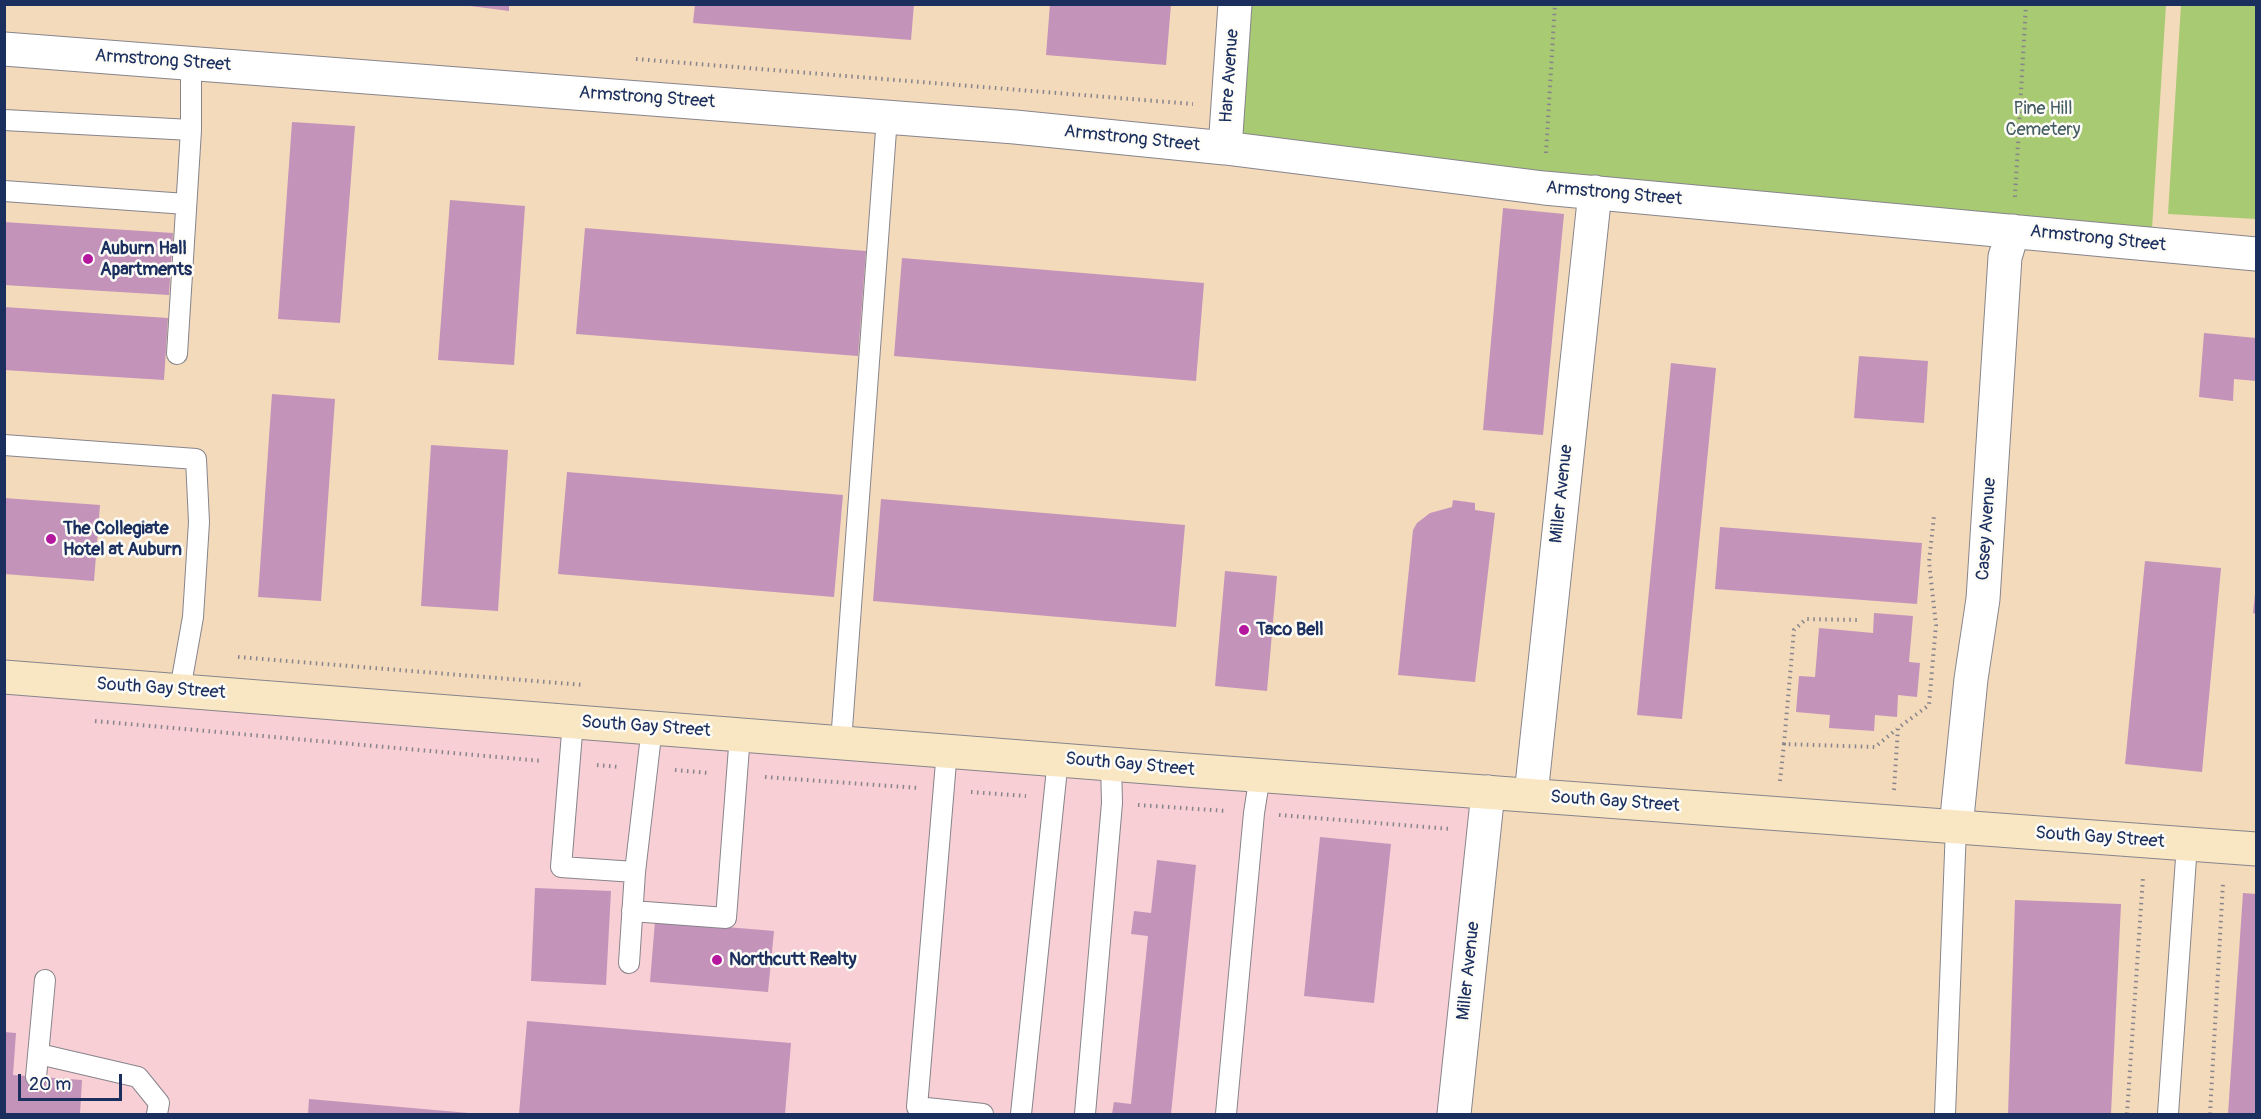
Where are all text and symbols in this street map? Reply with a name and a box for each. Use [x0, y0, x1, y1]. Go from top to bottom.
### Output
street label: Hare Avenue [1216, 28, 1244, 124]
street label: Armstrong Street [94, 45, 232, 77]
street label: Armstrong Street [578, 82, 716, 114]
park label: Pine Hill Cemetery [2006, 98, 2080, 140]
street label: Armstrong Street [1063, 121, 1201, 157]
street label: Armstrong Street [1545, 177, 1683, 211]
street label: Armstrong Street [2029, 221, 2167, 257]
place label: Auburn Hall Apartments [100, 238, 192, 280]
marker: Auburn Hall Apartments [81, 252, 95, 266]
street label: Miller Avenue [1546, 444, 1578, 544]
street label: Casey Avenue [1973, 477, 2001, 581]
place label: The Collegiate Hotel at Auburn [63, 518, 182, 560]
marker: The Collegiate Hotel at Auburn [44, 532, 58, 546]
place label: Taco Bell [1256, 619, 1324, 641]
marker: Taco Bell [1237, 623, 1251, 637]
street label: South Gay Street [96, 674, 226, 704]
street label: South Gay Street [581, 712, 711, 742]
street label: South Gay Street [1065, 749, 1195, 781]
street label: South Gay Street [1550, 787, 1680, 817]
street label: South Gay Street [2035, 823, 2165, 853]
street label: Miller Avenue [1453, 921, 1485, 1021]
place label: Northcutt Realty [729, 949, 856, 971]
marker: Northcutt Realty [710, 953, 724, 967]
scale bar [21, 1062, 124, 1100]
text: 20 m [29, 1073, 71, 1096]

